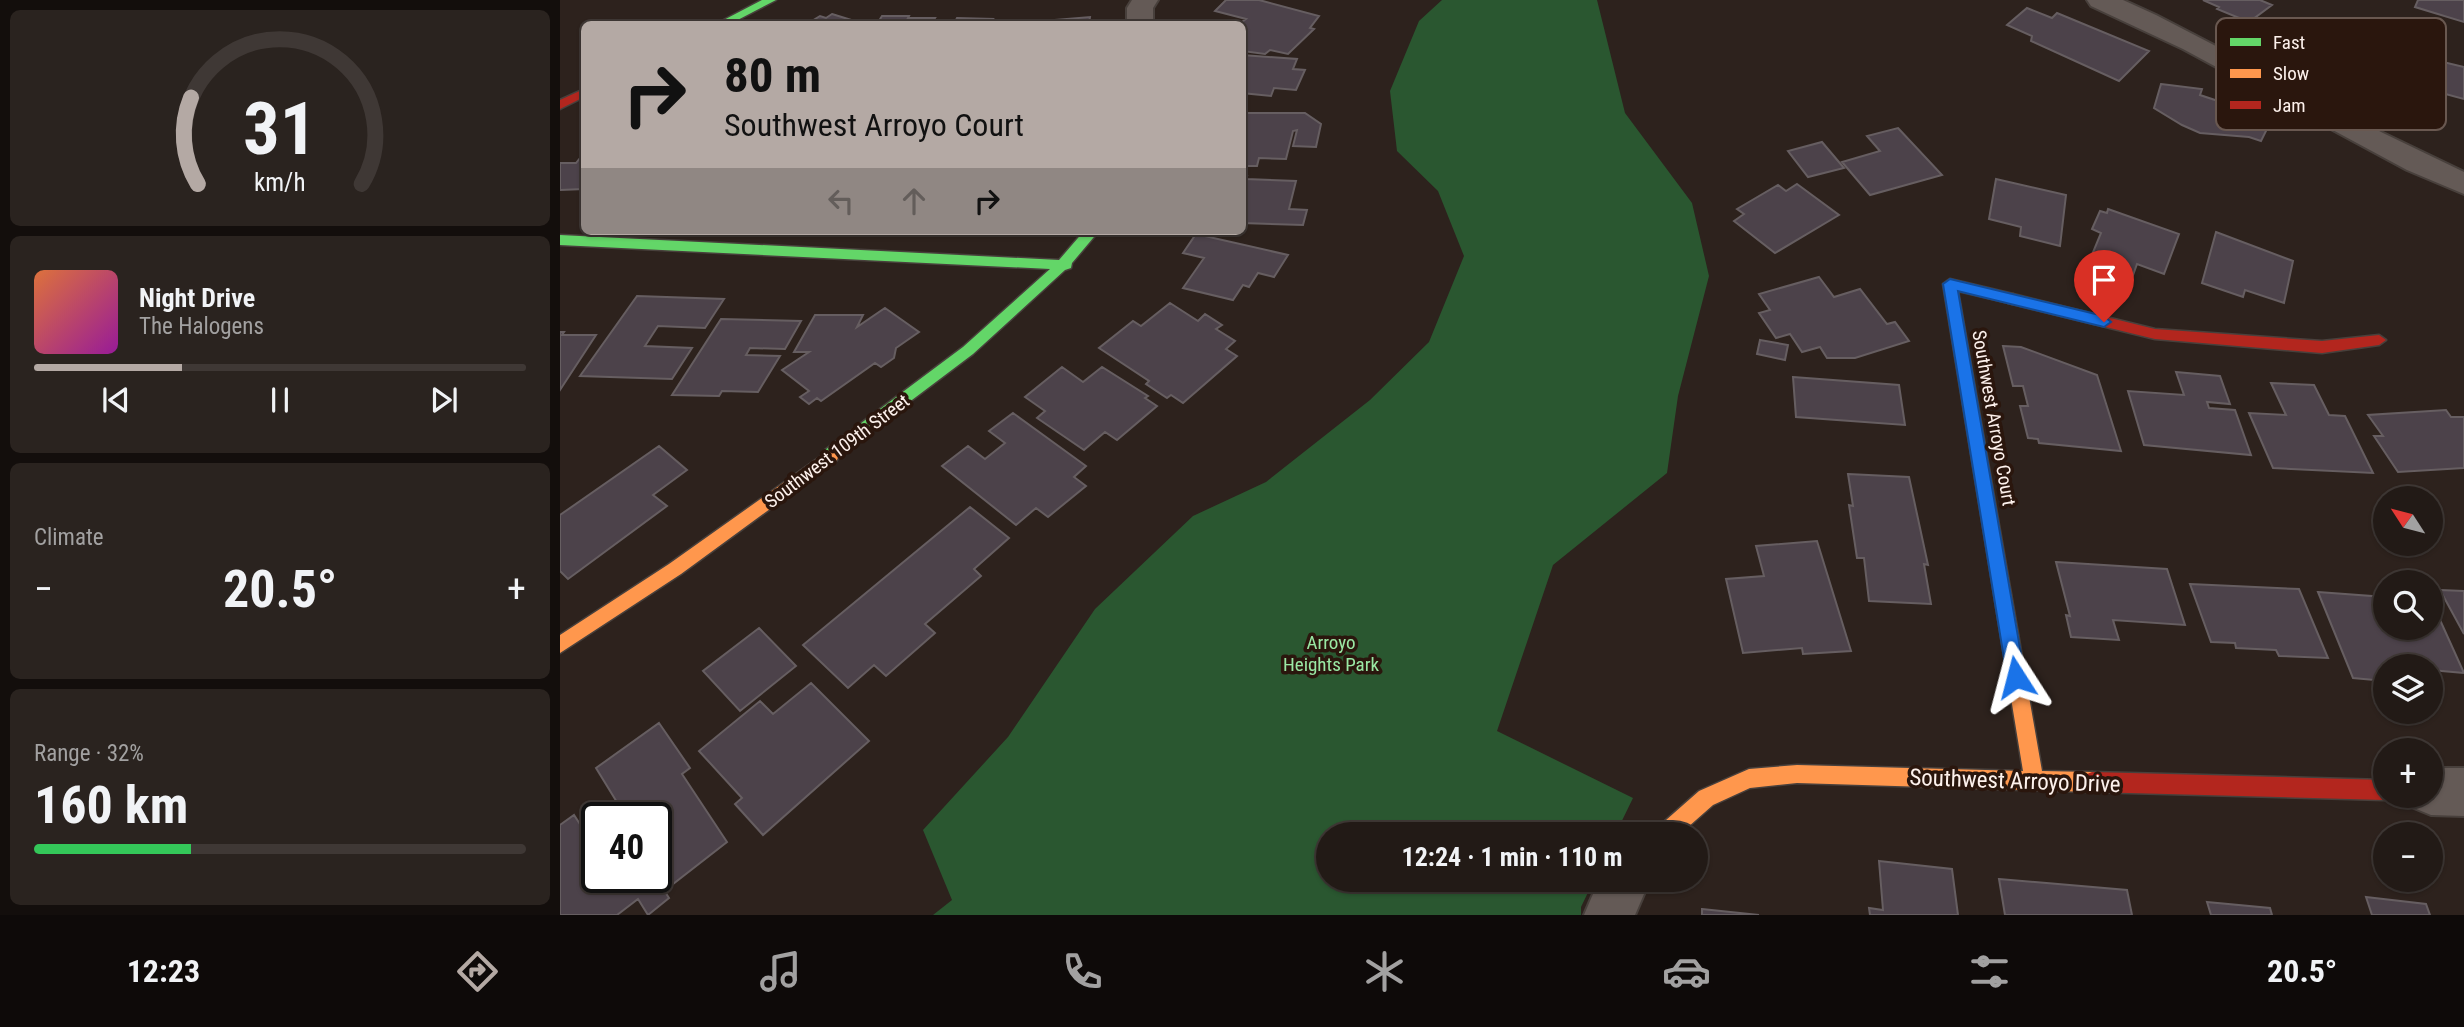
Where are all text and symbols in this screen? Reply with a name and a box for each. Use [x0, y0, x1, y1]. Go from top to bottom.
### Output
legend [2216, 18, 2446, 130]
text: Fast [2273, 31, 2305, 54]
text: 80 m [724, 47, 821, 104]
icon: right [609, 49, 700, 140]
text: Slow [2273, 62, 2309, 85]
text: 31 [243, 87, 317, 173]
text: Jam [2273, 94, 2306, 117]
text: Southwest Arroyo Court [724, 106, 1024, 144]
text: km/h [254, 168, 306, 197]
icon: left [822, 182, 860, 220]
icon: ahead [895, 182, 933, 220]
icon: right [968, 182, 1006, 220]
pin [2074, 250, 2134, 322]
icon: arrive [2085, 261, 2123, 299]
text: Night Drive [139, 283, 255, 313]
text: The Halogens [139, 313, 264, 340]
street label: Southwest Arroyo Court [1967, 328, 2021, 508]
icon: previous [97, 381, 135, 419]
icon: pause [261, 381, 299, 419]
icon: next [425, 381, 463, 419]
street label: Southwest 109th Street [760, 389, 914, 513]
north arrow [2373, 486, 2443, 556]
map controls [2373, 486, 2443, 892]
text: Climate [34, 524, 104, 551]
text: 20.5° [223, 559, 337, 620]
text: − [34, 567, 53, 611]
text: + [507, 567, 526, 611]
button: search [2373, 570, 2443, 640]
park label: Arroyo Heights Park [1283, 631, 1379, 676]
position arrow [1979, 640, 2053, 714]
button: layers [2373, 654, 2443, 724]
button: + [2373, 738, 2443, 808]
text: Range · 32% [34, 740, 144, 767]
street label: Southwest Arroyo Drive [1909, 764, 2121, 798]
text: 160 km [34, 775, 188, 836]
speed limit sign: 40 [581, 802, 672, 893]
button: − [2373, 822, 2443, 892]
text: 12:24 · 1 min · 110 m [1402, 842, 1622, 872]
icon: directions [453, 947, 502, 996]
icon: music [756, 947, 805, 996]
icon: phone [1058, 947, 1107, 996]
icon: climate [1360, 947, 1409, 996]
icon: car [1662, 947, 1711, 996]
icon: filters [1965, 947, 2014, 996]
text: 12:23 [127, 952, 200, 990]
text: 20.5° [2267, 952, 2337, 990]

